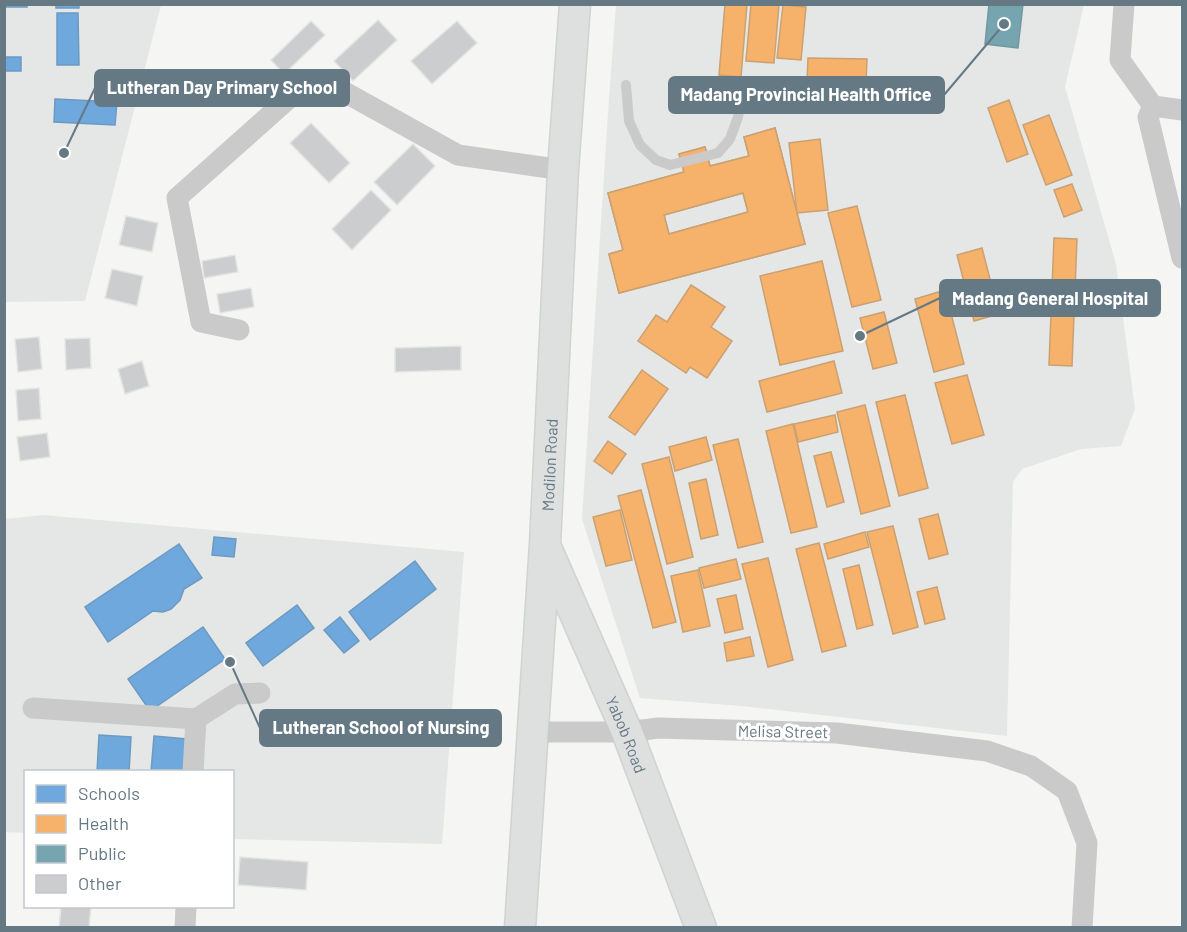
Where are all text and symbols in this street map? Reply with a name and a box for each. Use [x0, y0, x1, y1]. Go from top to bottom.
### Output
callout: Lutheran Day Primary School [95, 70, 349, 106]
text: Lutheran Day Primary School [107, 76, 337, 98]
callout: Madang Provincial Health Office [669, 77, 944, 113]
text: Madang Provincial Health Office [680, 83, 932, 105]
callout: Madang General Hospital [940, 280, 1160, 316]
text: Madang General Hospital [952, 287, 1148, 309]
street label: Modilon Road [537, 418, 561, 512]
street label: Yabob Road [603, 693, 651, 775]
callout: Lutheran School of Nursing [260, 710, 501, 746]
text: Lutheran School of Nursing [273, 716, 489, 738]
street label: Melisa Street [738, 721, 828, 741]
legend [24, 770, 234, 908]
text: Schools [78, 782, 140, 804]
text: Health [78, 812, 129, 834]
text: Public [78, 842, 126, 864]
text: Other [78, 872, 122, 894]

